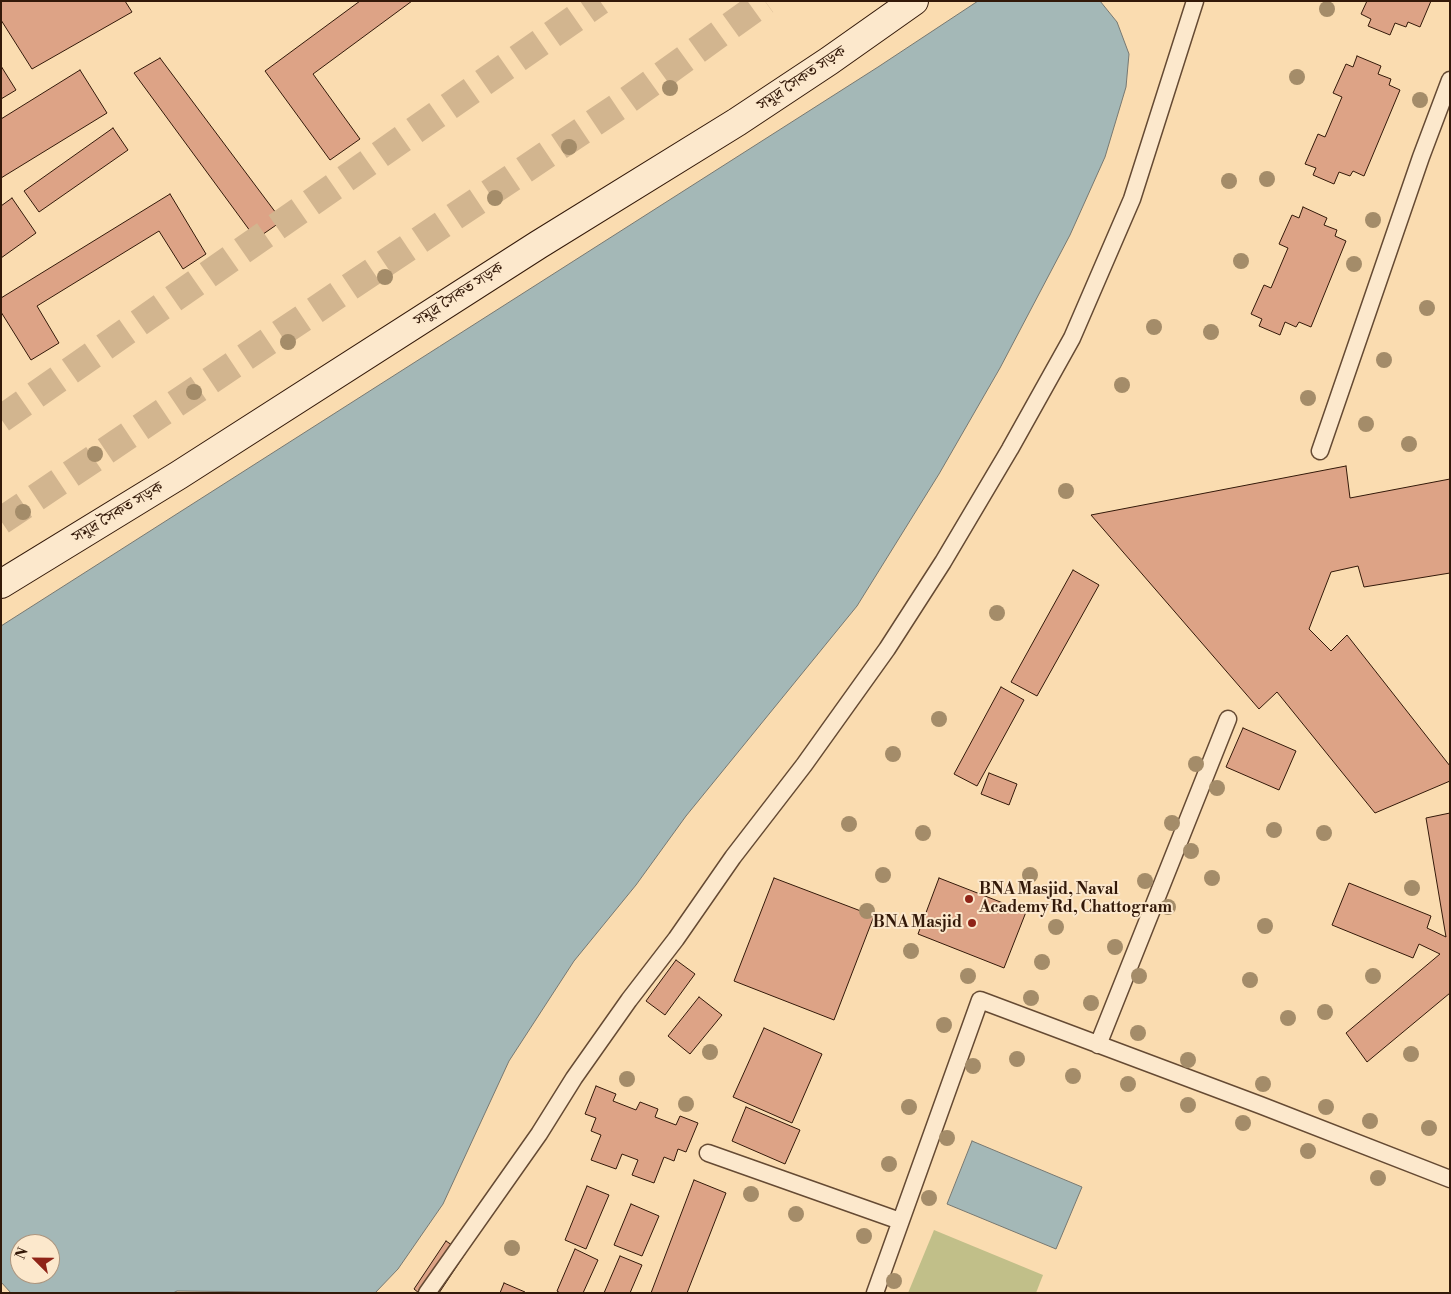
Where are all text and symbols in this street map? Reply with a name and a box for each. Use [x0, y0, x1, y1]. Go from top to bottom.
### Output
street label: সমুদ্র সৈকত সড়ক [754, 42, 850, 116]
street label: সমুদ্র সৈকত সড়ক [411, 259, 507, 331]
street label: সমুদ্র সৈকত সড়ক [69, 478, 167, 548]
place label: BNA Masjid, Naval Academy Rd, Chattogram [979, 880, 1172, 918]
marker: BNA Masjid, Naval Academy Rd, Chattogram [963, 893, 975, 905]
place label: BNA Masjid [873, 913, 962, 933]
marker: BNA Masjid [966, 917, 978, 929]
north arrow [10, 1234, 60, 1284]
text: N [12, 1245, 33, 1262]

